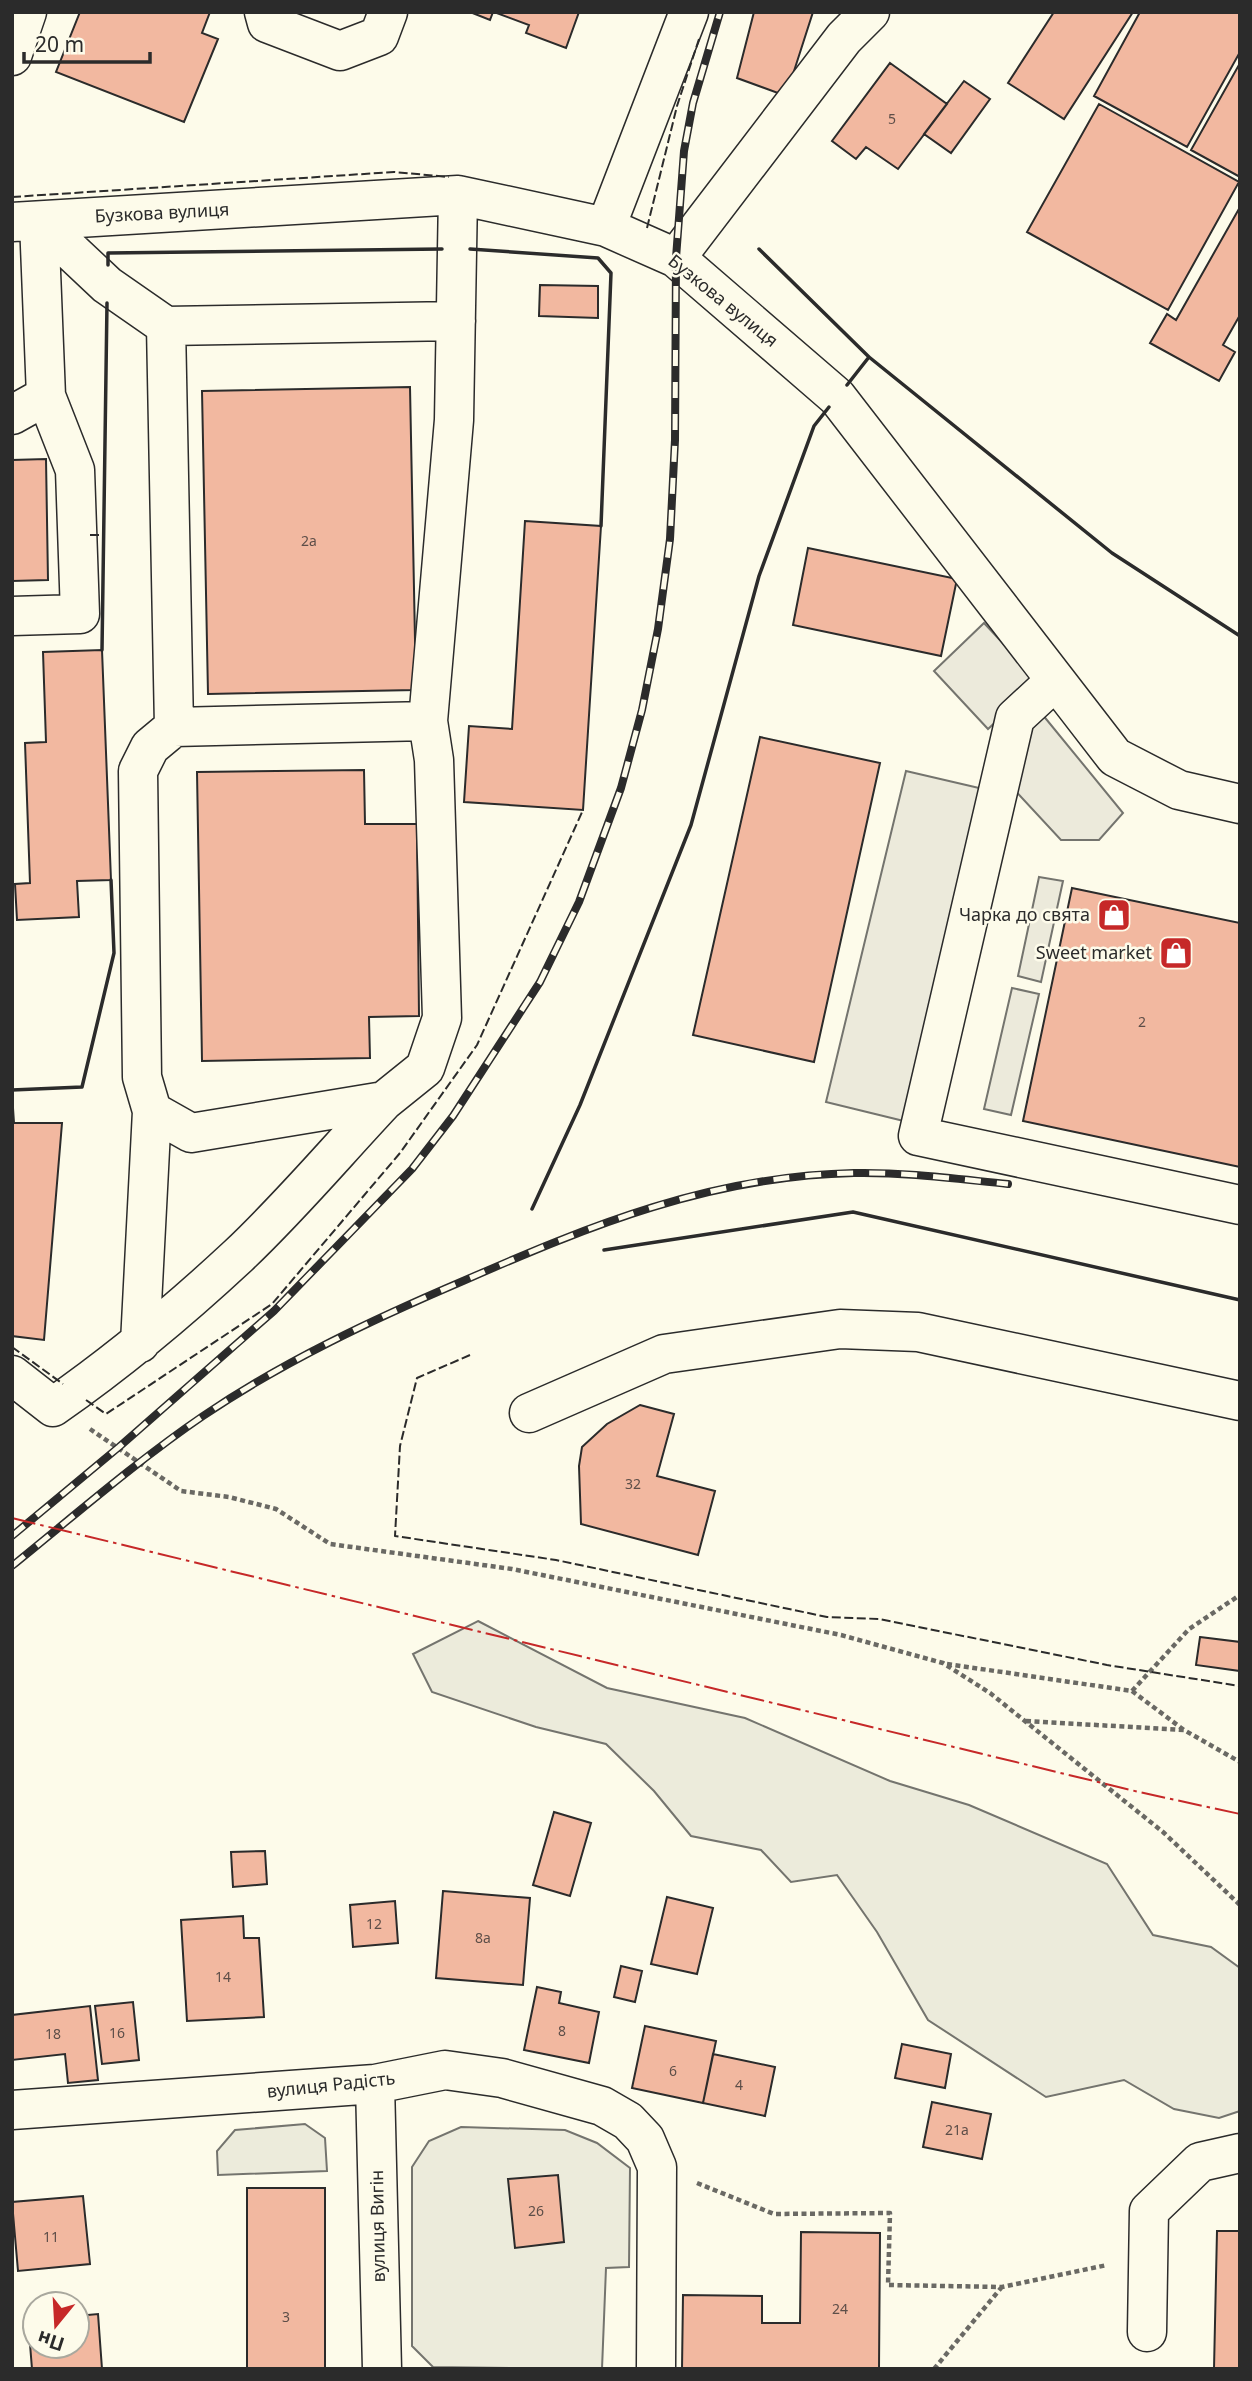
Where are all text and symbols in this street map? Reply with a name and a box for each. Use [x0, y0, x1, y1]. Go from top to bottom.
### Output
scale bar [24, 21, 150, 65]
text: 20 m [35, 30, 84, 58]
house number: 5 [888, 109, 896, 128]
street label: Бузкова вулиця [94, 196, 230, 228]
street label: Бузкова вулиця [664, 248, 784, 352]
house number: 2а [301, 531, 317, 550]
shop icon: Чарка до свята [1095, 896, 1133, 934]
place label: Чарка до свята [959, 902, 1090, 926]
shop icon: Sweet market [1157, 934, 1195, 972]
place label: Sweet market [1036, 940, 1152, 964]
house number: 2 [1138, 1012, 1146, 1031]
house number: 32 [625, 1474, 641, 1493]
house number: 12 [366, 1914, 382, 1933]
house number: 8а [475, 1928, 491, 1947]
house number: 14 [215, 1967, 231, 1986]
house number: 8 [558, 2021, 566, 2040]
house number: 16 [109, 2023, 125, 2042]
house number: 18 [45, 2024, 61, 2043]
house number: 6 [669, 2061, 677, 2080]
street label: вулиця Радість [265, 2065, 396, 2103]
house number: 4 [735, 2075, 743, 2094]
house number: 21а [945, 2120, 969, 2139]
street label: вулиця Вигін [364, 2170, 390, 2282]
house number: 26 [528, 2201, 544, 2220]
house number: 11 [43, 2227, 59, 2246]
north arrow [21, 2290, 91, 2360]
house number: 24 [832, 2299, 848, 2318]
house number: 3 [282, 2307, 290, 2326]
text: Пн [34, 2325, 68, 2358]

